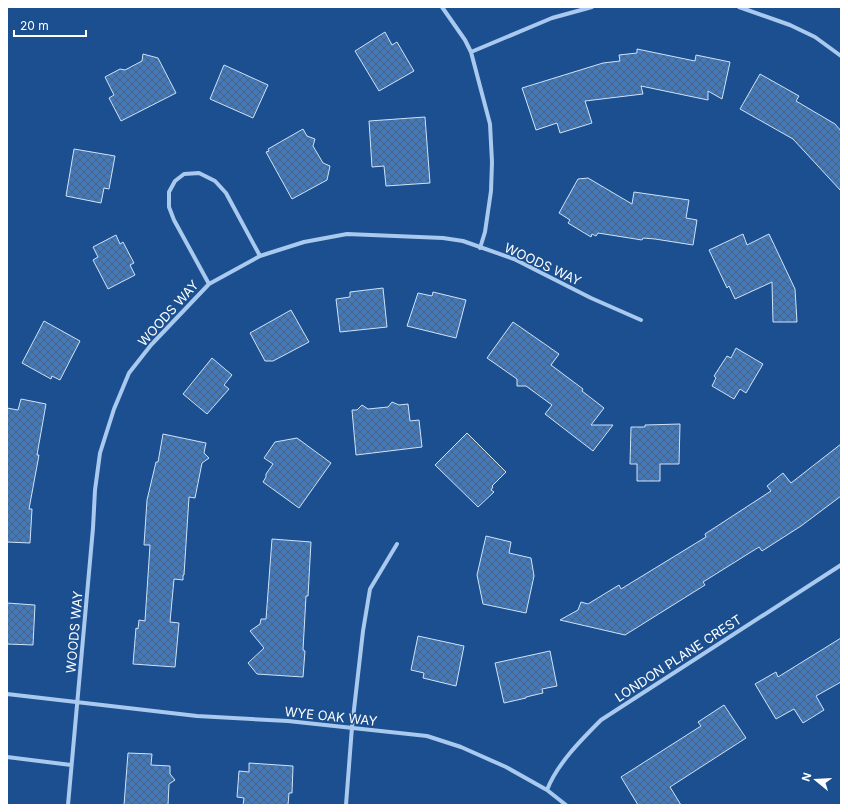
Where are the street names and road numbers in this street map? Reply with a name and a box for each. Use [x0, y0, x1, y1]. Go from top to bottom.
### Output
street label: WOODS WAY [502, 239, 584, 289]
street label: WOODS WAY [134, 277, 202, 349]
street label: WOODS WAY [62, 590, 86, 674]
street label: LONDON PLANE CREST [612, 611, 744, 705]
street label: WYE OAK WAY [284, 703, 378, 729]

